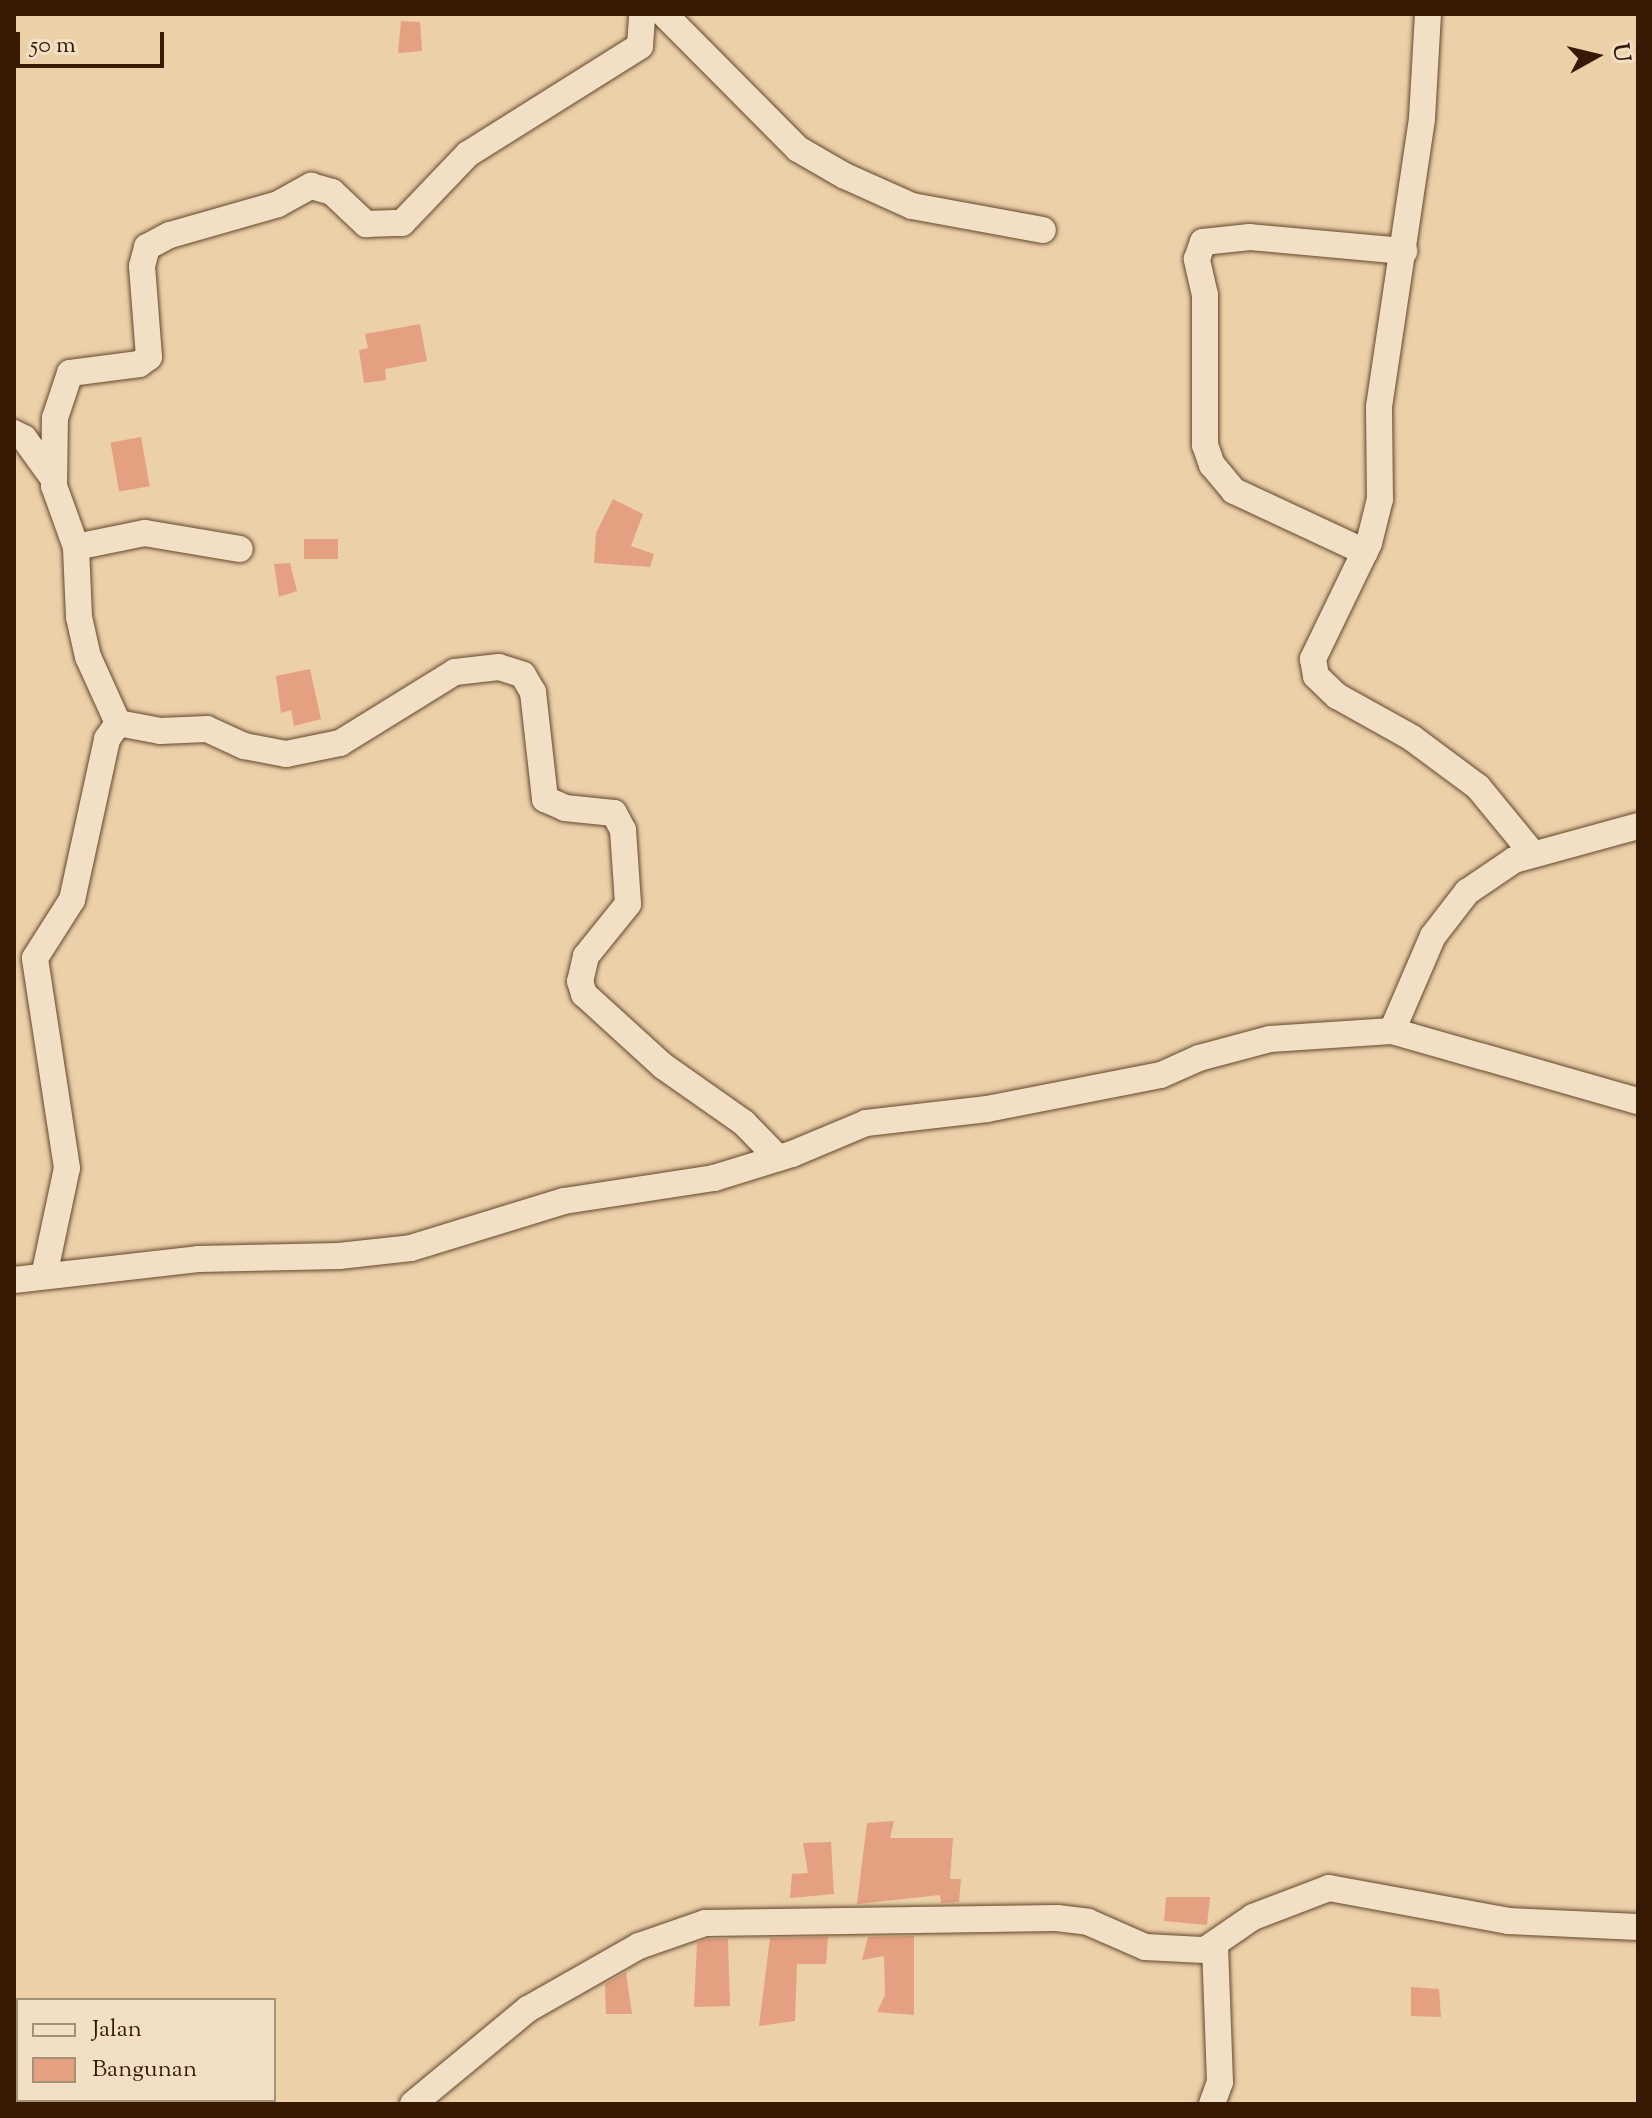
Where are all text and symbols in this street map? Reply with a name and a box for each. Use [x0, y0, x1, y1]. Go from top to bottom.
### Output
scale bar [20, 16, 168, 66]
north arrow [1556, 16, 1636, 96]
text: 50 m [30, 29, 76, 63]
text: U [1603, 42, 1637, 64]
legend [16, 1998, 276, 2102]
text: Jalan [92, 2013, 142, 2047]
text: Bangunan [92, 2053, 197, 2087]

